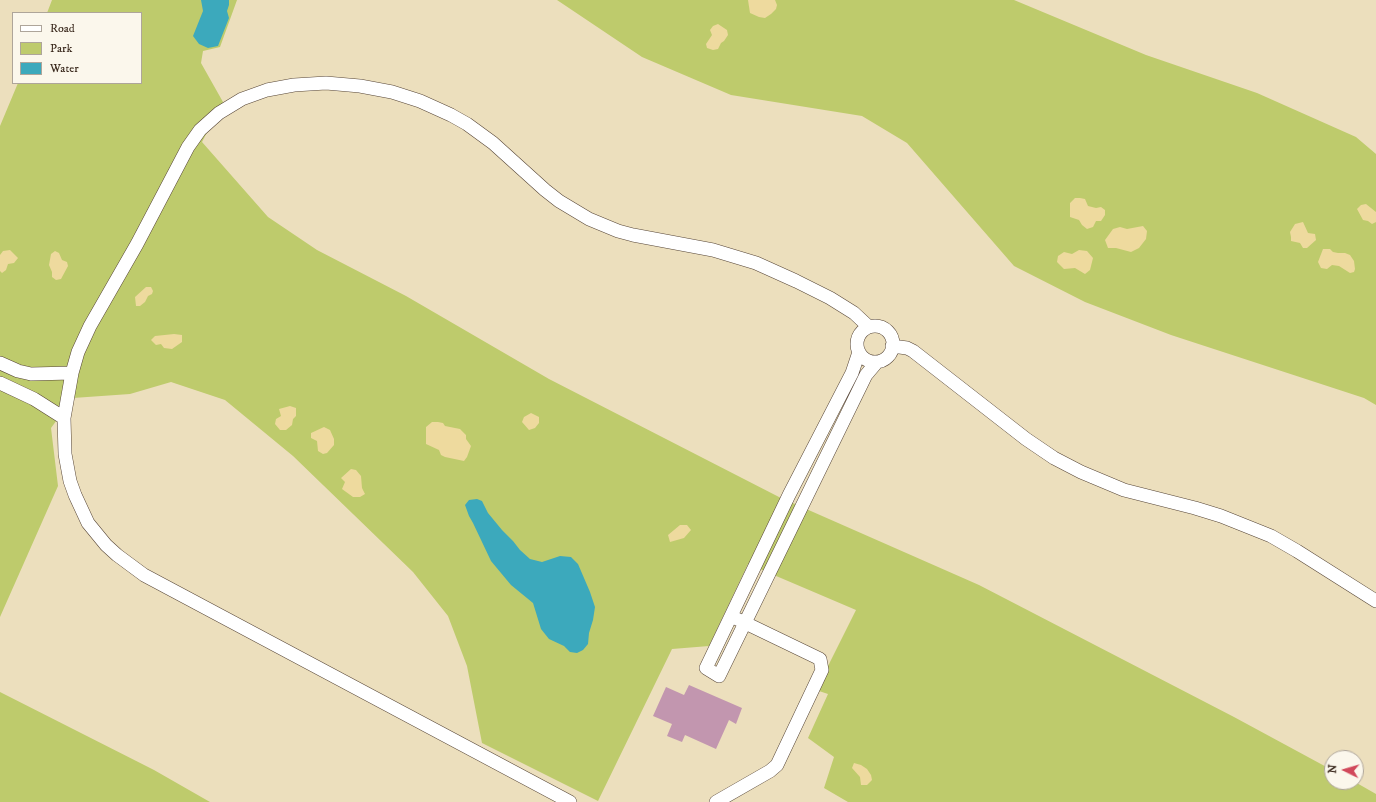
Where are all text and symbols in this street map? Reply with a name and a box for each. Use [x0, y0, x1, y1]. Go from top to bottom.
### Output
legend [12, 12, 142, 84]
text: Road [50, 21, 75, 36]
text: Park [50, 41, 72, 56]
text: Water [50, 61, 79, 76]
north arrow [1324, 750, 1364, 790]
text: N [1326, 764, 1340, 774]

